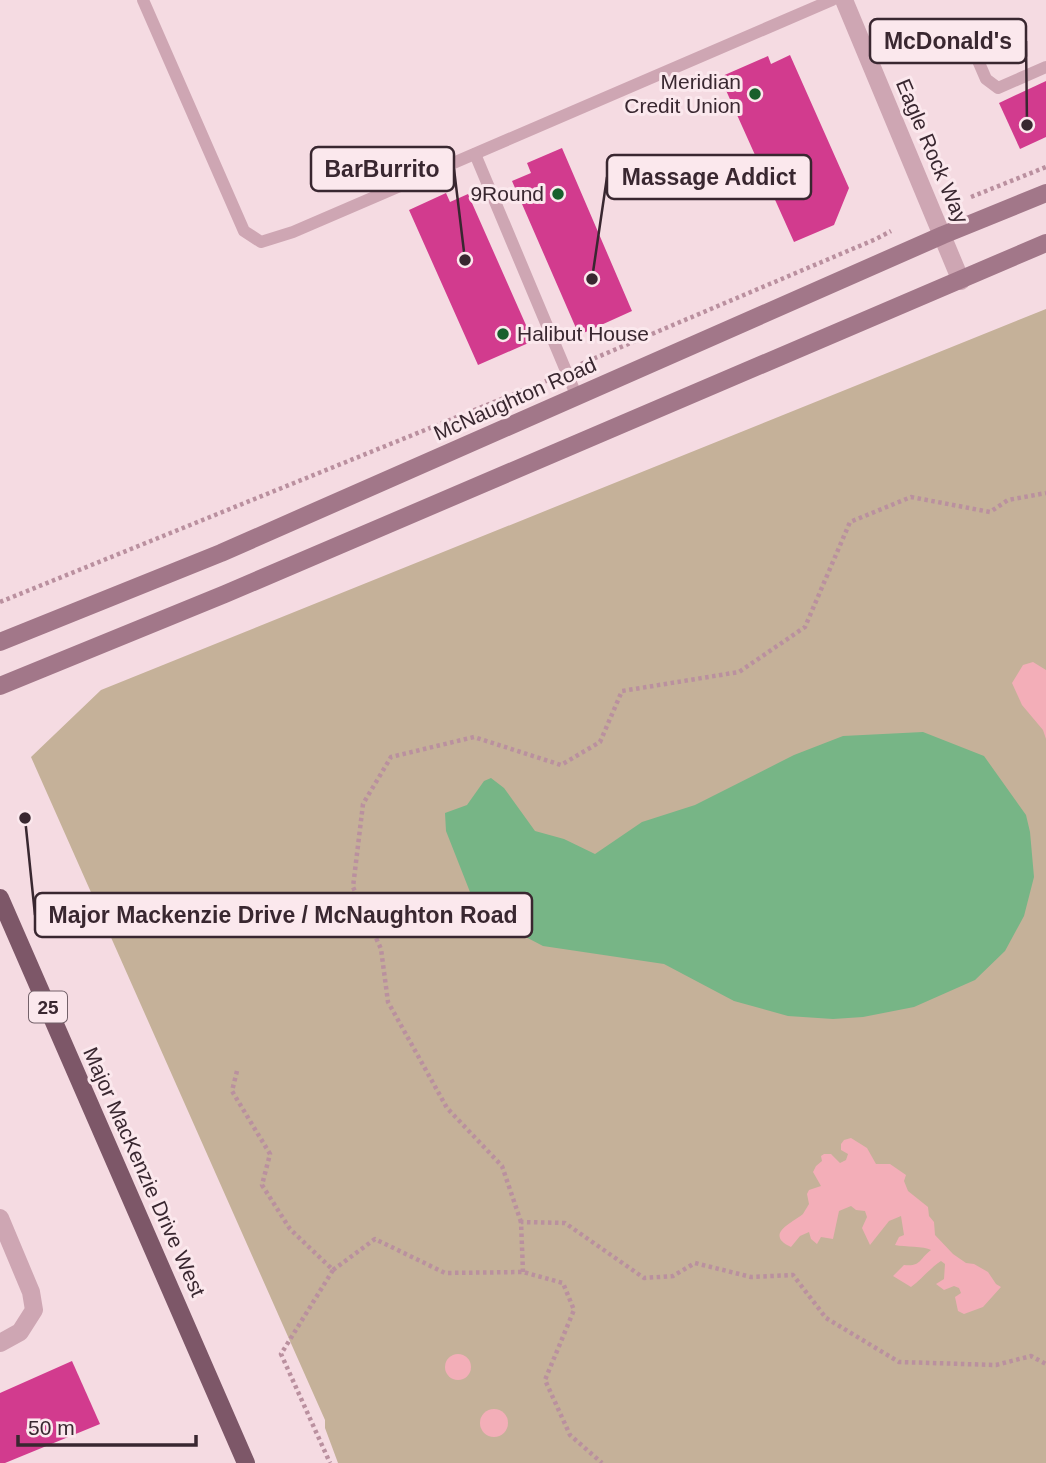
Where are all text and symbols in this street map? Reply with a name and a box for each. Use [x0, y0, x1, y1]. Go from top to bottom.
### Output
callout: McDonald's [870, 19, 1026, 63]
text: McDonald's [884, 28, 1012, 54]
place label: Meridian Credit Union [624, 70, 741, 117]
street label: Eagle Rock Way [892, 75, 973, 227]
marker: Meridian Credit Union [747, 86, 763, 102]
callout: BarBurrito [311, 147, 454, 191]
callout: Massage Addict [607, 155, 811, 199]
text: BarBurrito [324, 156, 440, 182]
text: Massage Addict [622, 164, 796, 190]
place label: 9Round [470, 182, 544, 205]
marker: 9Round [550, 186, 566, 202]
place label: Halibut House [517, 322, 649, 345]
marker: Halibut House [495, 326, 511, 342]
street label: McNaughton Road [430, 352, 599, 445]
callout: Major Mackenzie Drive / McNaughton Road [35, 893, 532, 937]
text: Major Mackenzie Drive / McNaughton Road [48, 902, 518, 928]
road number: 25 [29, 992, 67, 1023]
street label: Major MacKenzie Drive West [79, 1044, 210, 1300]
scale bar [18, 1404, 196, 1448]
text: 50 m [28, 1416, 75, 1439]

